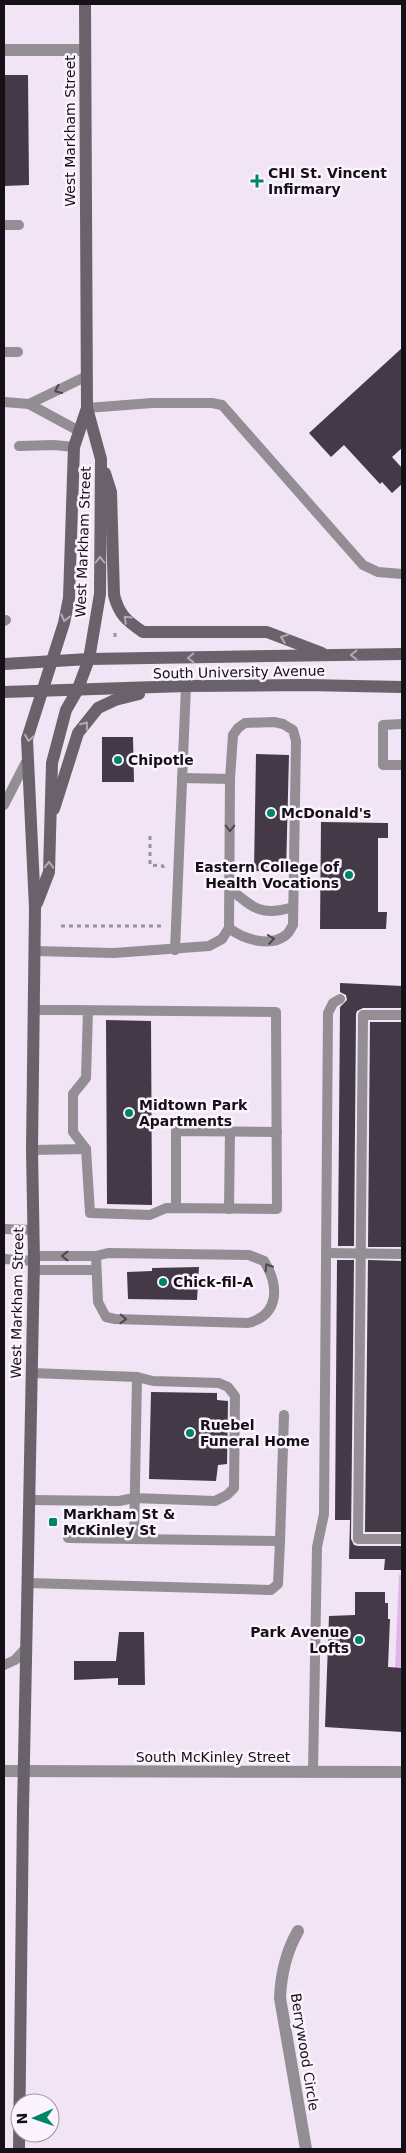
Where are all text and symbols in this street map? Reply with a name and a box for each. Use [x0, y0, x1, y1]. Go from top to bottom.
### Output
street label: West Markham Street [62, 55, 78, 207]
place label: CHI St. Vincent Infirmary [268, 165, 387, 197]
marker: CHI St. Vincent Infirmary [250, 174, 264, 188]
one-way arrow [54, 384, 63, 394]
street label: West Markham Street [72, 466, 94, 618]
one-way arrow [95, 556, 105, 564]
one-way arrow [60, 613, 71, 622]
one-way arrow [124, 616, 133, 625]
one-way arrow [280, 634, 289, 644]
one-way arrow [349, 650, 357, 660]
one-way arrow [187, 653, 194, 663]
street label: South University Avenue [153, 662, 325, 682]
one-way arrow [80, 722, 88, 731]
one-way arrow [24, 734, 34, 743]
place label: Chipotle [128, 752, 194, 768]
marker: Chipotle [112, 754, 124, 766]
place label: McDonald's [281, 805, 371, 821]
marker: McDonald's [265, 807, 277, 819]
one-way arrow [225, 824, 235, 832]
place label: Eastern College of Health Vocations [195, 859, 340, 891]
one-way arrow [44, 860, 54, 868]
marker: Eastern College of Health Vocations [343, 869, 355, 881]
one-way arrow [268, 934, 276, 945]
place label: Midtown Park Apartments [139, 1097, 248, 1129]
marker: Midtown Park Apartments [123, 1107, 135, 1119]
street label: West Markham Street [8, 1227, 26, 1379]
one-way arrow [60, 1251, 68, 1261]
one-way arrow [264, 1264, 274, 1273]
place label: Chick-fil-A [173, 1274, 253, 1290]
marker: Chick-fil-A [157, 1276, 169, 1288]
one-way arrow [120, 1314, 128, 1324]
place label: Ruebel Funeral Home [200, 1417, 310, 1449]
marker: Ruebel Funeral Home [184, 1427, 196, 1439]
place label: Markham St & McKinley St [63, 1506, 175, 1538]
marker: Markham St & McKinley St [47, 1516, 59, 1528]
place label: Park Avenue Lofts [250, 1624, 349, 1656]
marker: Park Avenue Lofts [353, 1634, 365, 1646]
street label: South McKinley Street [136, 1749, 291, 1765]
street label: Berrywood Circle [288, 1992, 322, 2112]
north arrow [10, 2093, 60, 2143]
text: N [14, 2112, 30, 2125]

